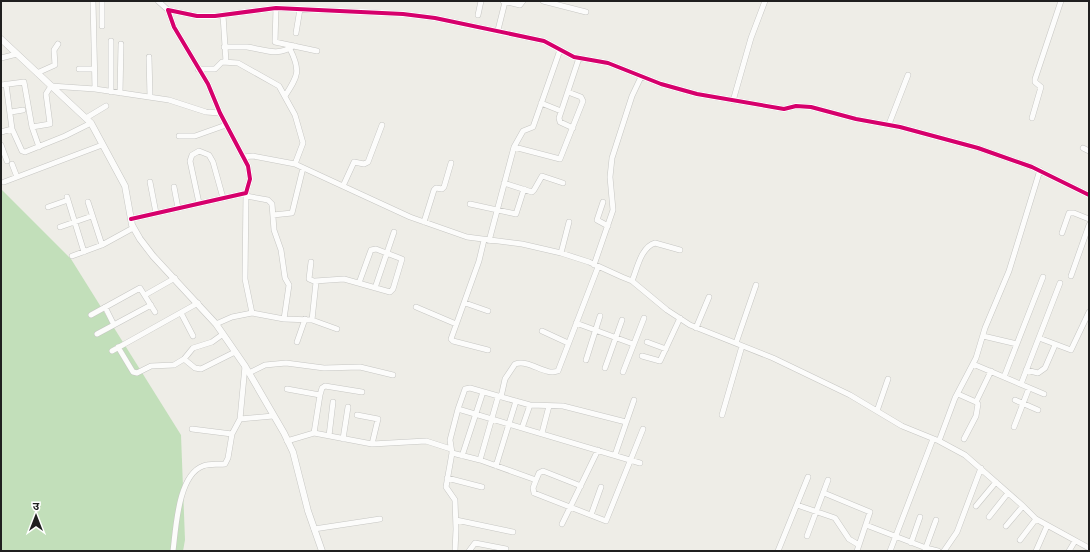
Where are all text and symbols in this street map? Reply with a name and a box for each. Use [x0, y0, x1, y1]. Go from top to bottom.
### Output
north arrow [16, 496, 56, 536]
text: उ [33, 500, 40, 513]

